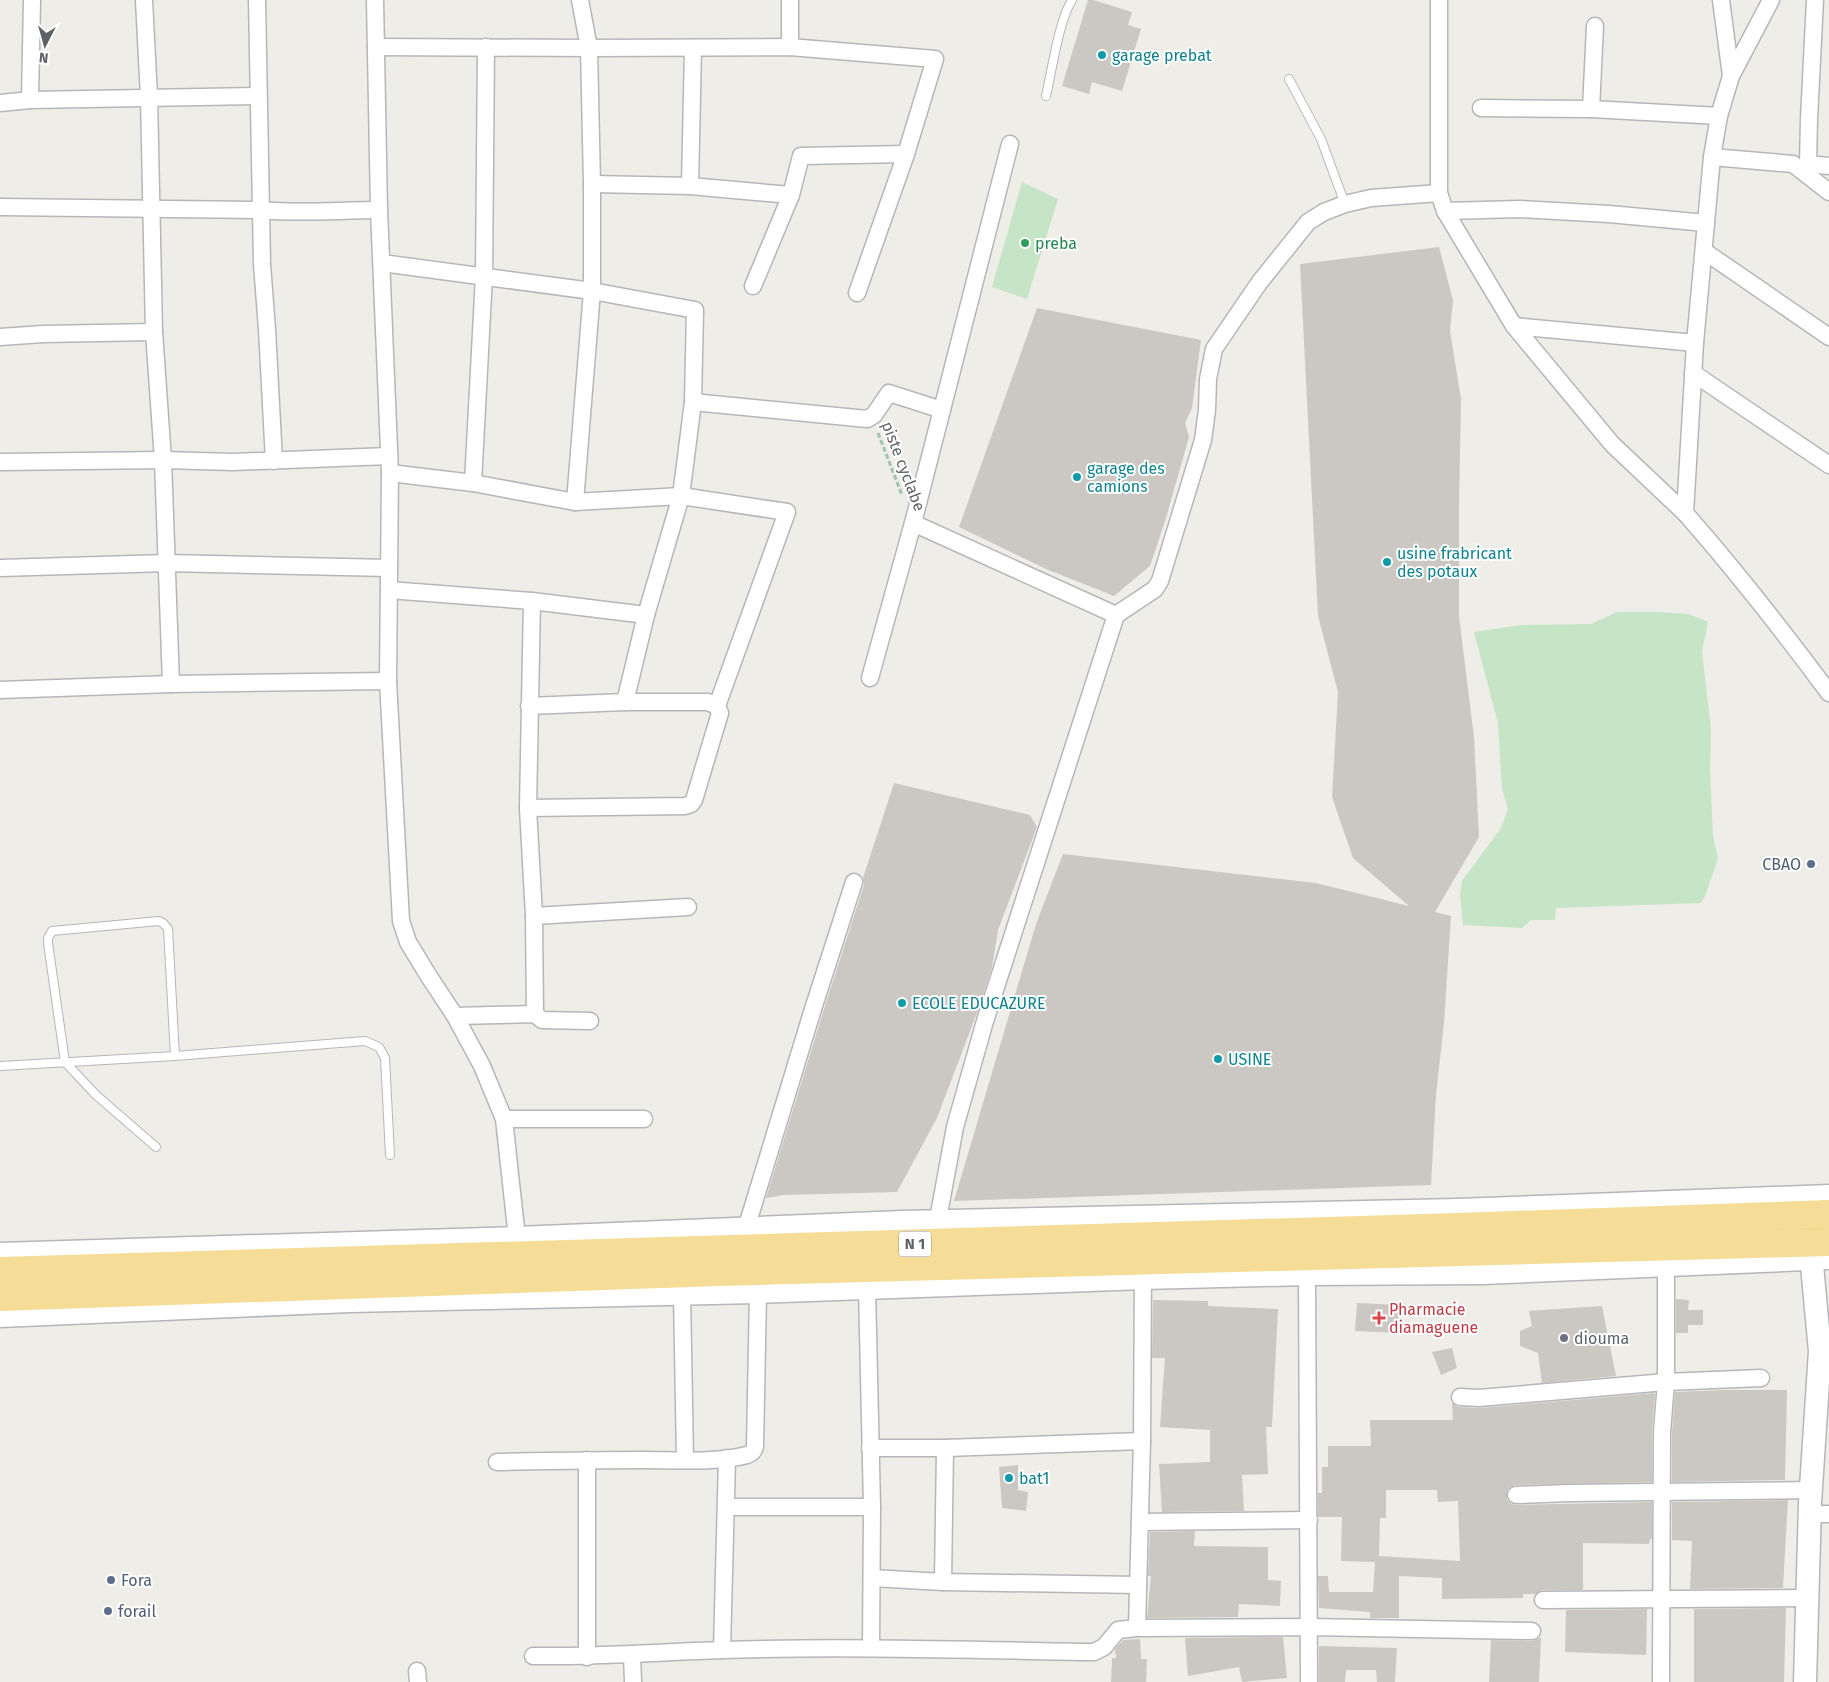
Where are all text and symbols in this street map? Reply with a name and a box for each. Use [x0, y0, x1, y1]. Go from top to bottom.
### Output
north arrow [20, 20, 70, 70]
place label: garage prebat [1112, 46, 1212, 65]
text: N [38, 48, 49, 66]
marker: garage prebat [1096, 49, 1108, 61]
place label: preba [1035, 234, 1077, 253]
marker: preba [1019, 237, 1031, 249]
street label: piste cyclabe [878, 419, 929, 514]
place label: garage des camions [1087, 459, 1165, 496]
marker: garage des camions [1071, 471, 1083, 483]
place label: usine frabricant des potaux [1397, 544, 1512, 581]
marker: usine frabricant des potaux [1381, 556, 1393, 568]
place label: CBAO [1762, 855, 1801, 874]
marker: CBAO [1805, 858, 1817, 870]
place label: ECOLE EDUCAZURE [912, 994, 1045, 1013]
marker: ECOLE EDUCAZURE [896, 997, 908, 1009]
place label: USINE [1228, 1050, 1271, 1069]
marker: USINE [1212, 1053, 1224, 1065]
road number: N 1 [899, 1232, 931, 1256]
place label: Pharmacie diamaguene [1389, 1300, 1478, 1337]
marker: Pharmacie diamaguene [1373, 1312, 1385, 1324]
place label: diouma [1574, 1329, 1629, 1348]
marker: diouma [1558, 1332, 1570, 1344]
place label: bat1 [1019, 1469, 1049, 1488]
marker: bat1 [1003, 1472, 1015, 1484]
place label: Fora [121, 1571, 152, 1590]
marker: Fora [105, 1574, 117, 1586]
place label: forail [118, 1602, 156, 1621]
marker: forail [102, 1605, 114, 1617]

